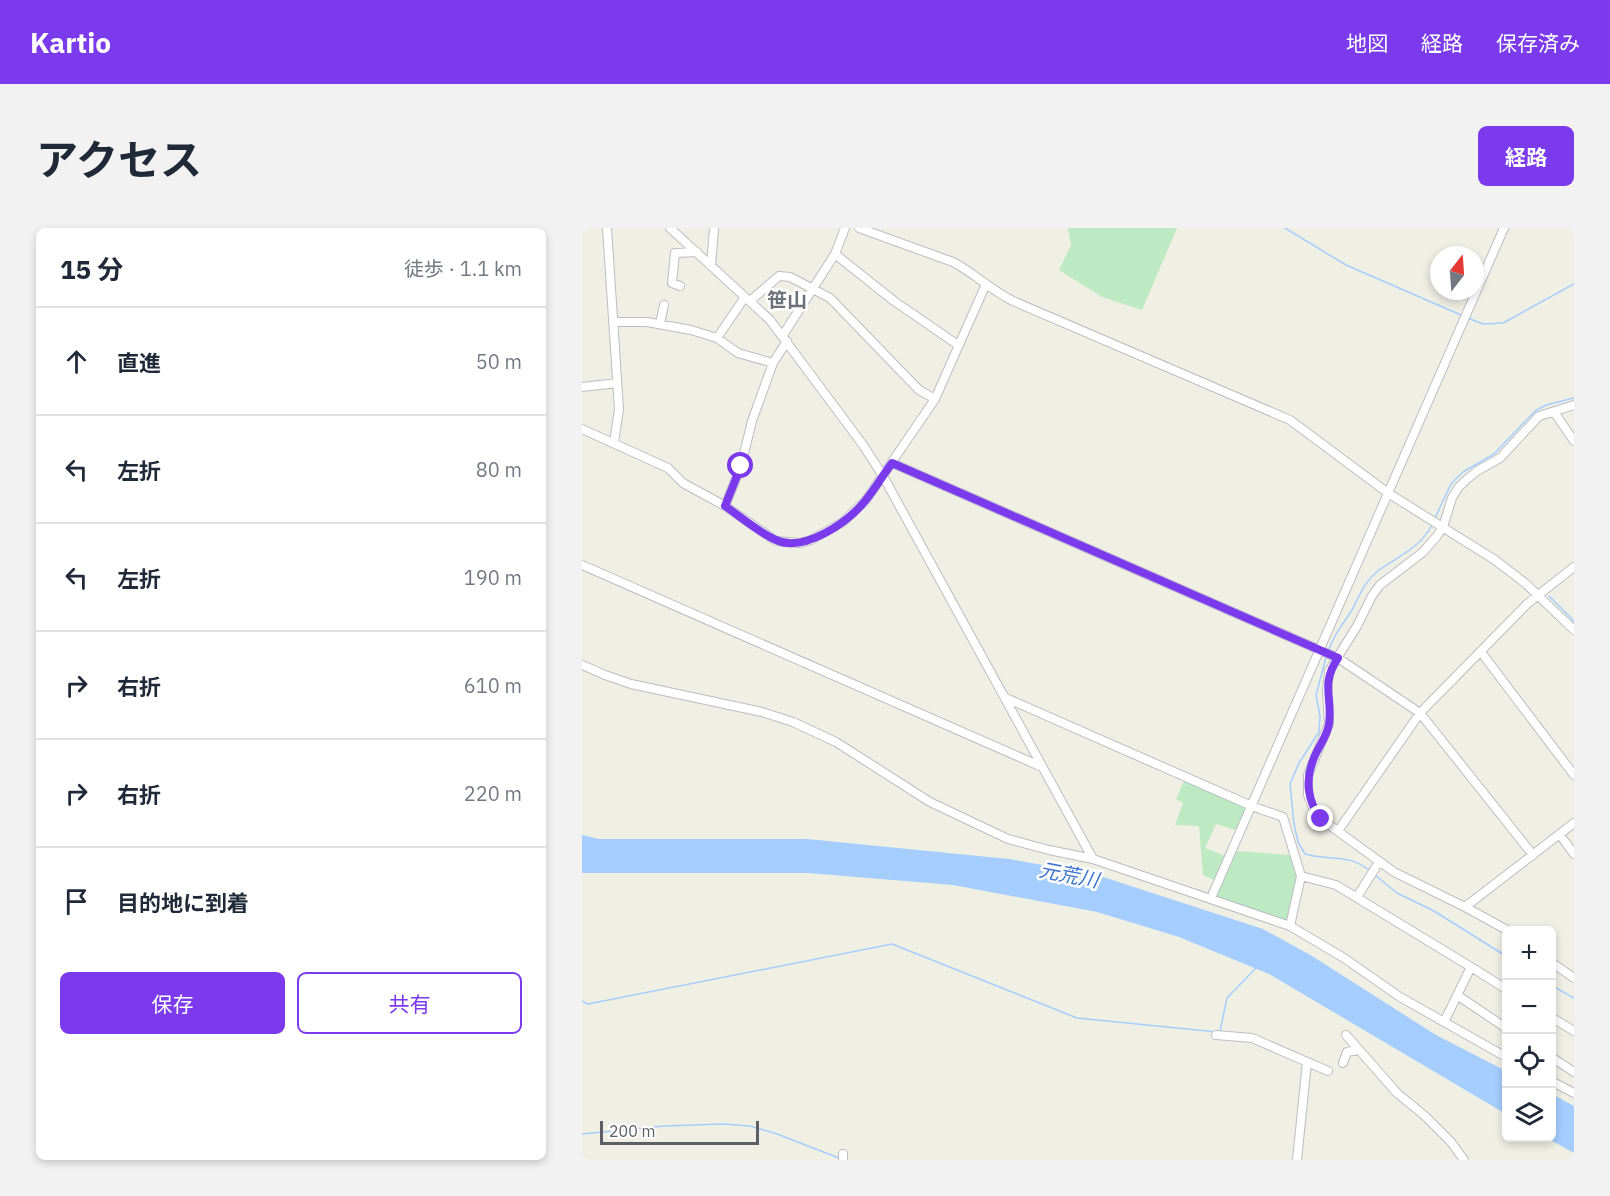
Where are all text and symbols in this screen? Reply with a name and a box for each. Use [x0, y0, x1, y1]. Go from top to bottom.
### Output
text: Kartio [30, 24, 111, 61]
text: 地図 [1346, 29, 1388, 57]
text: 経路 [1421, 29, 1463, 57]
text: 保存済み [1496, 29, 1580, 57]
button: 経路 [1478, 126, 1574, 186]
text: アクセス [36, 132, 202, 187]
north arrow [1430, 246, 1484, 300]
text: 15 分 [60, 252, 123, 286]
text: 徒歩 · 1.1 km [404, 255, 522, 282]
district label: 笹山 [767, 286, 807, 313]
icon: ahead [60, 345, 93, 378]
text: 直進 [117, 348, 161, 377]
text: 50 m [476, 348, 522, 375]
route start [727, 452, 753, 478]
icon: left [60, 453, 93, 486]
text: 左折 [117, 456, 161, 485]
text: 80 m [476, 456, 522, 483]
icon: left [60, 561, 93, 594]
text: 左折 [117, 564, 161, 593]
text: 190 m [464, 564, 522, 591]
icon: right [60, 669, 93, 702]
text: 右折 [117, 672, 161, 701]
text: 610 m [464, 672, 522, 699]
icon: right [60, 777, 93, 810]
text: 右折 [117, 780, 161, 809]
text: 220 m [464, 780, 522, 807]
route end [1307, 805, 1333, 831]
water label: 元荒川 [1037, 856, 1103, 894]
icon: arrive [60, 885, 93, 918]
text: 目的地に到着 [117, 888, 249, 917]
map controls [1502, 926, 1556, 1142]
button: + [1502, 926, 1556, 980]
button: 保存 [60, 972, 285, 1034]
button: 共有 [297, 972, 522, 1034]
button: − [1502, 980, 1556, 1034]
button: locate [1502, 1034, 1556, 1088]
button: layers [1502, 1088, 1556, 1142]
scale bar [600, 1118, 759, 1146]
text: 200 m [609, 1121, 656, 1141]

